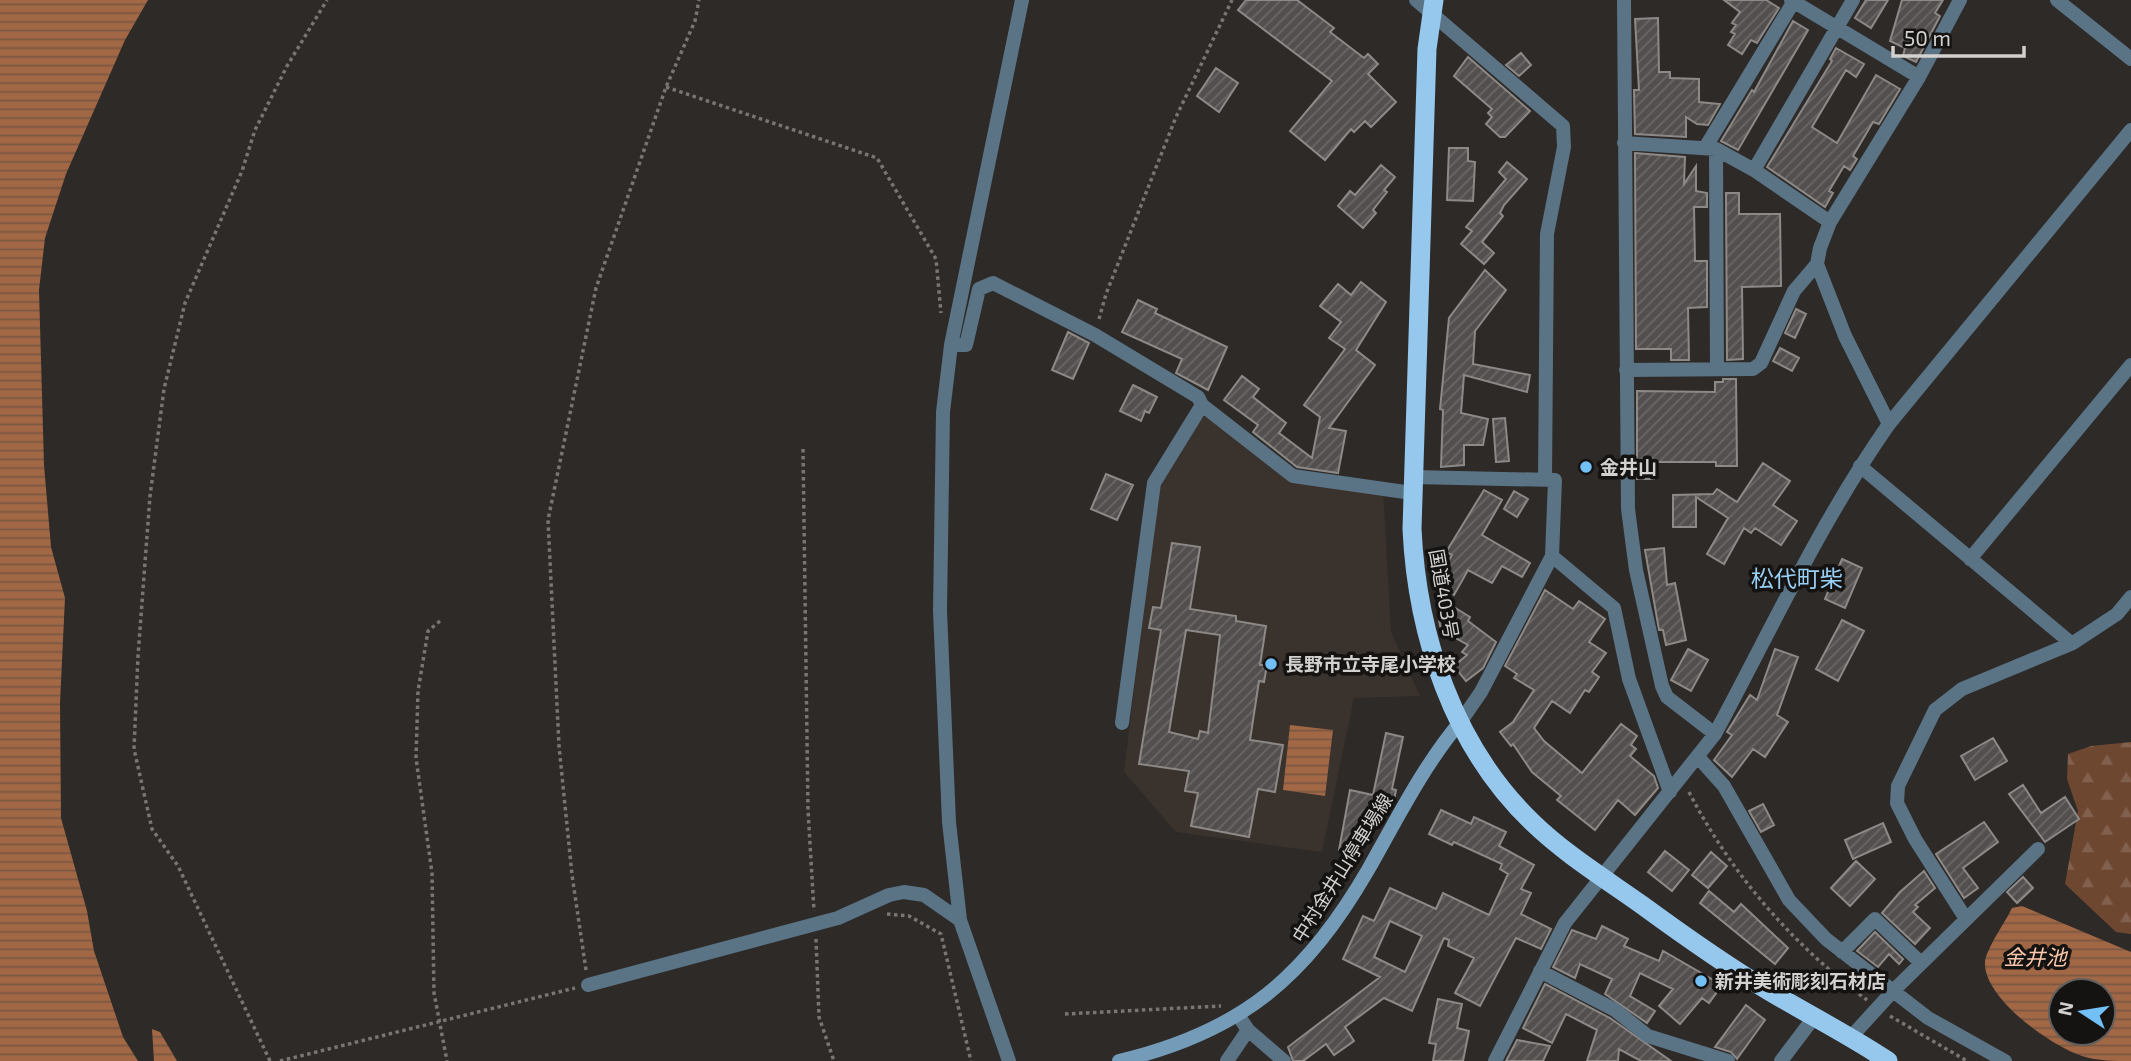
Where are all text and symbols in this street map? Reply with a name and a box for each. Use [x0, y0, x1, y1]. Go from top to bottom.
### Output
scale bar [1893, 14, 2024, 58]
text: 50 m [1904, 25, 1951, 50]
place label: 金井山 [1600, 455, 1657, 478]
marker: 金井山 [1578, 459, 1594, 475]
street label: 国道403号 [1425, 547, 1464, 641]
district label: 松代町柴 [1751, 564, 1843, 592]
place label: 長野市立寺尾小学校 [1285, 652, 1456, 675]
marker: 長野市立寺尾小学校 [1263, 656, 1279, 672]
street label: 中村金井山停車場線 [1287, 789, 1397, 946]
water label: 金井池 [2004, 944, 2068, 969]
place label: 新井美術彫刻石材店 [1715, 969, 1886, 992]
marker: 新井美術彫刻石材店 [1693, 973, 1709, 989]
north arrow [2047, 977, 2117, 1047]
text: N [2052, 999, 2078, 1017]

